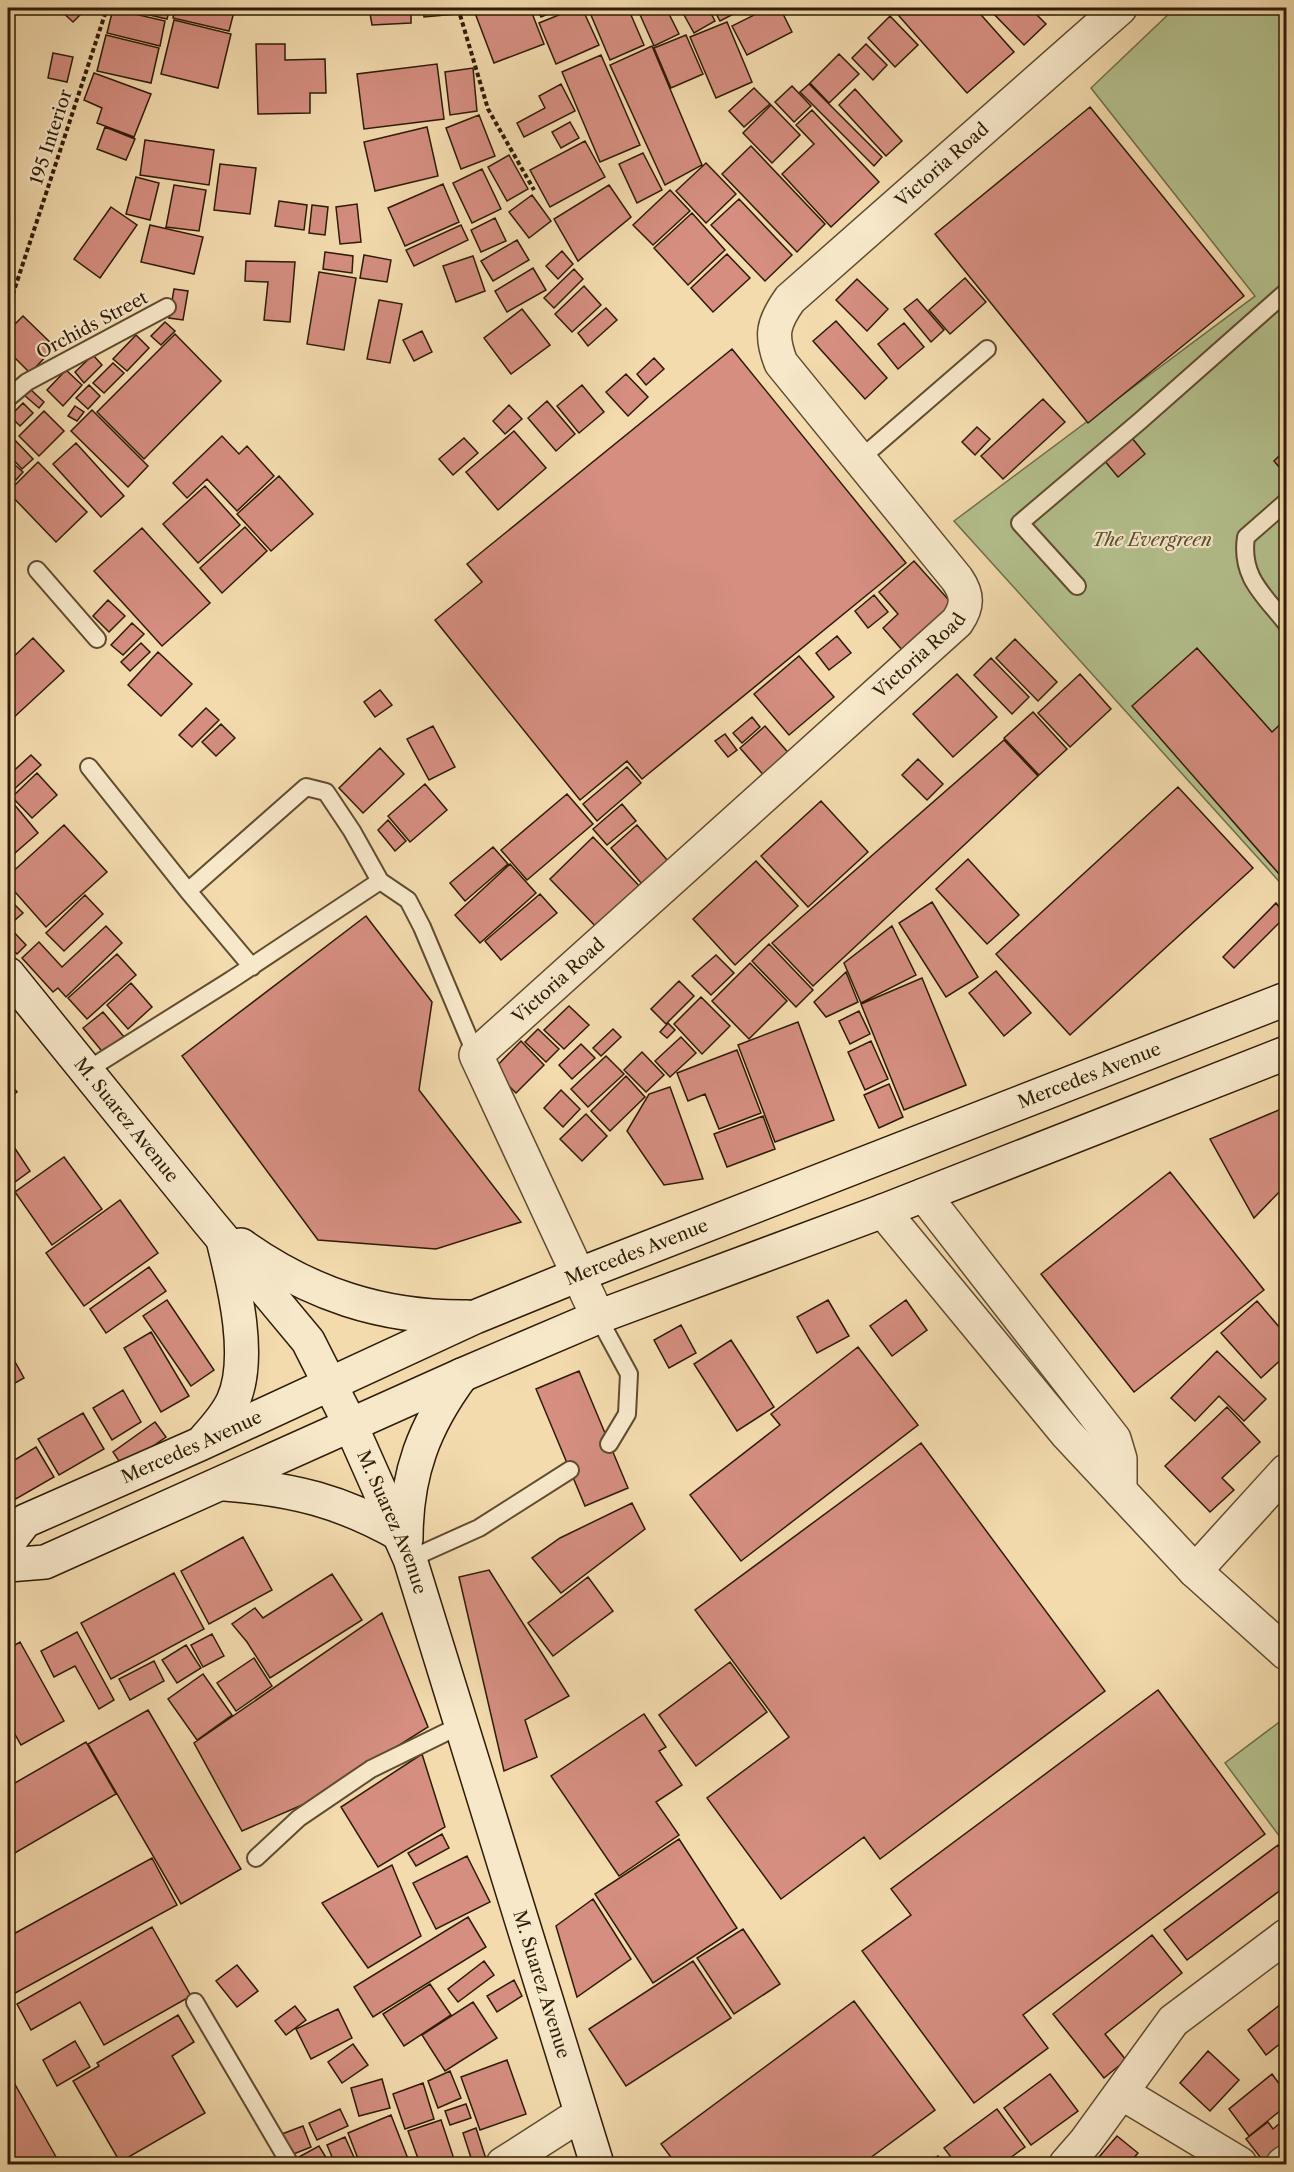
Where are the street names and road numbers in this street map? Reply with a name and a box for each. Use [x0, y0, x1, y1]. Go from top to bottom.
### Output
street label: 195 Interior [25, 86, 77, 187]
street label: Victoria Road [890, 118, 993, 213]
street label: Orchids Street [32, 286, 152, 364]
street label: Victoria Road [868, 609, 971, 704]
street label: Victoria Road [507, 933, 609, 1029]
street label: Mercedes Avenue [1015, 1038, 1164, 1113]
street label: M. Suarez Avenue [69, 1053, 183, 1187]
street label: Mercedes Avenue [562, 1214, 711, 1290]
street label: Mercedes Avenue [118, 1406, 265, 1488]
street label: M. Suarez Avenue [352, 1447, 431, 1597]
street label: M. Suarez Avenue [508, 1908, 575, 2061]

